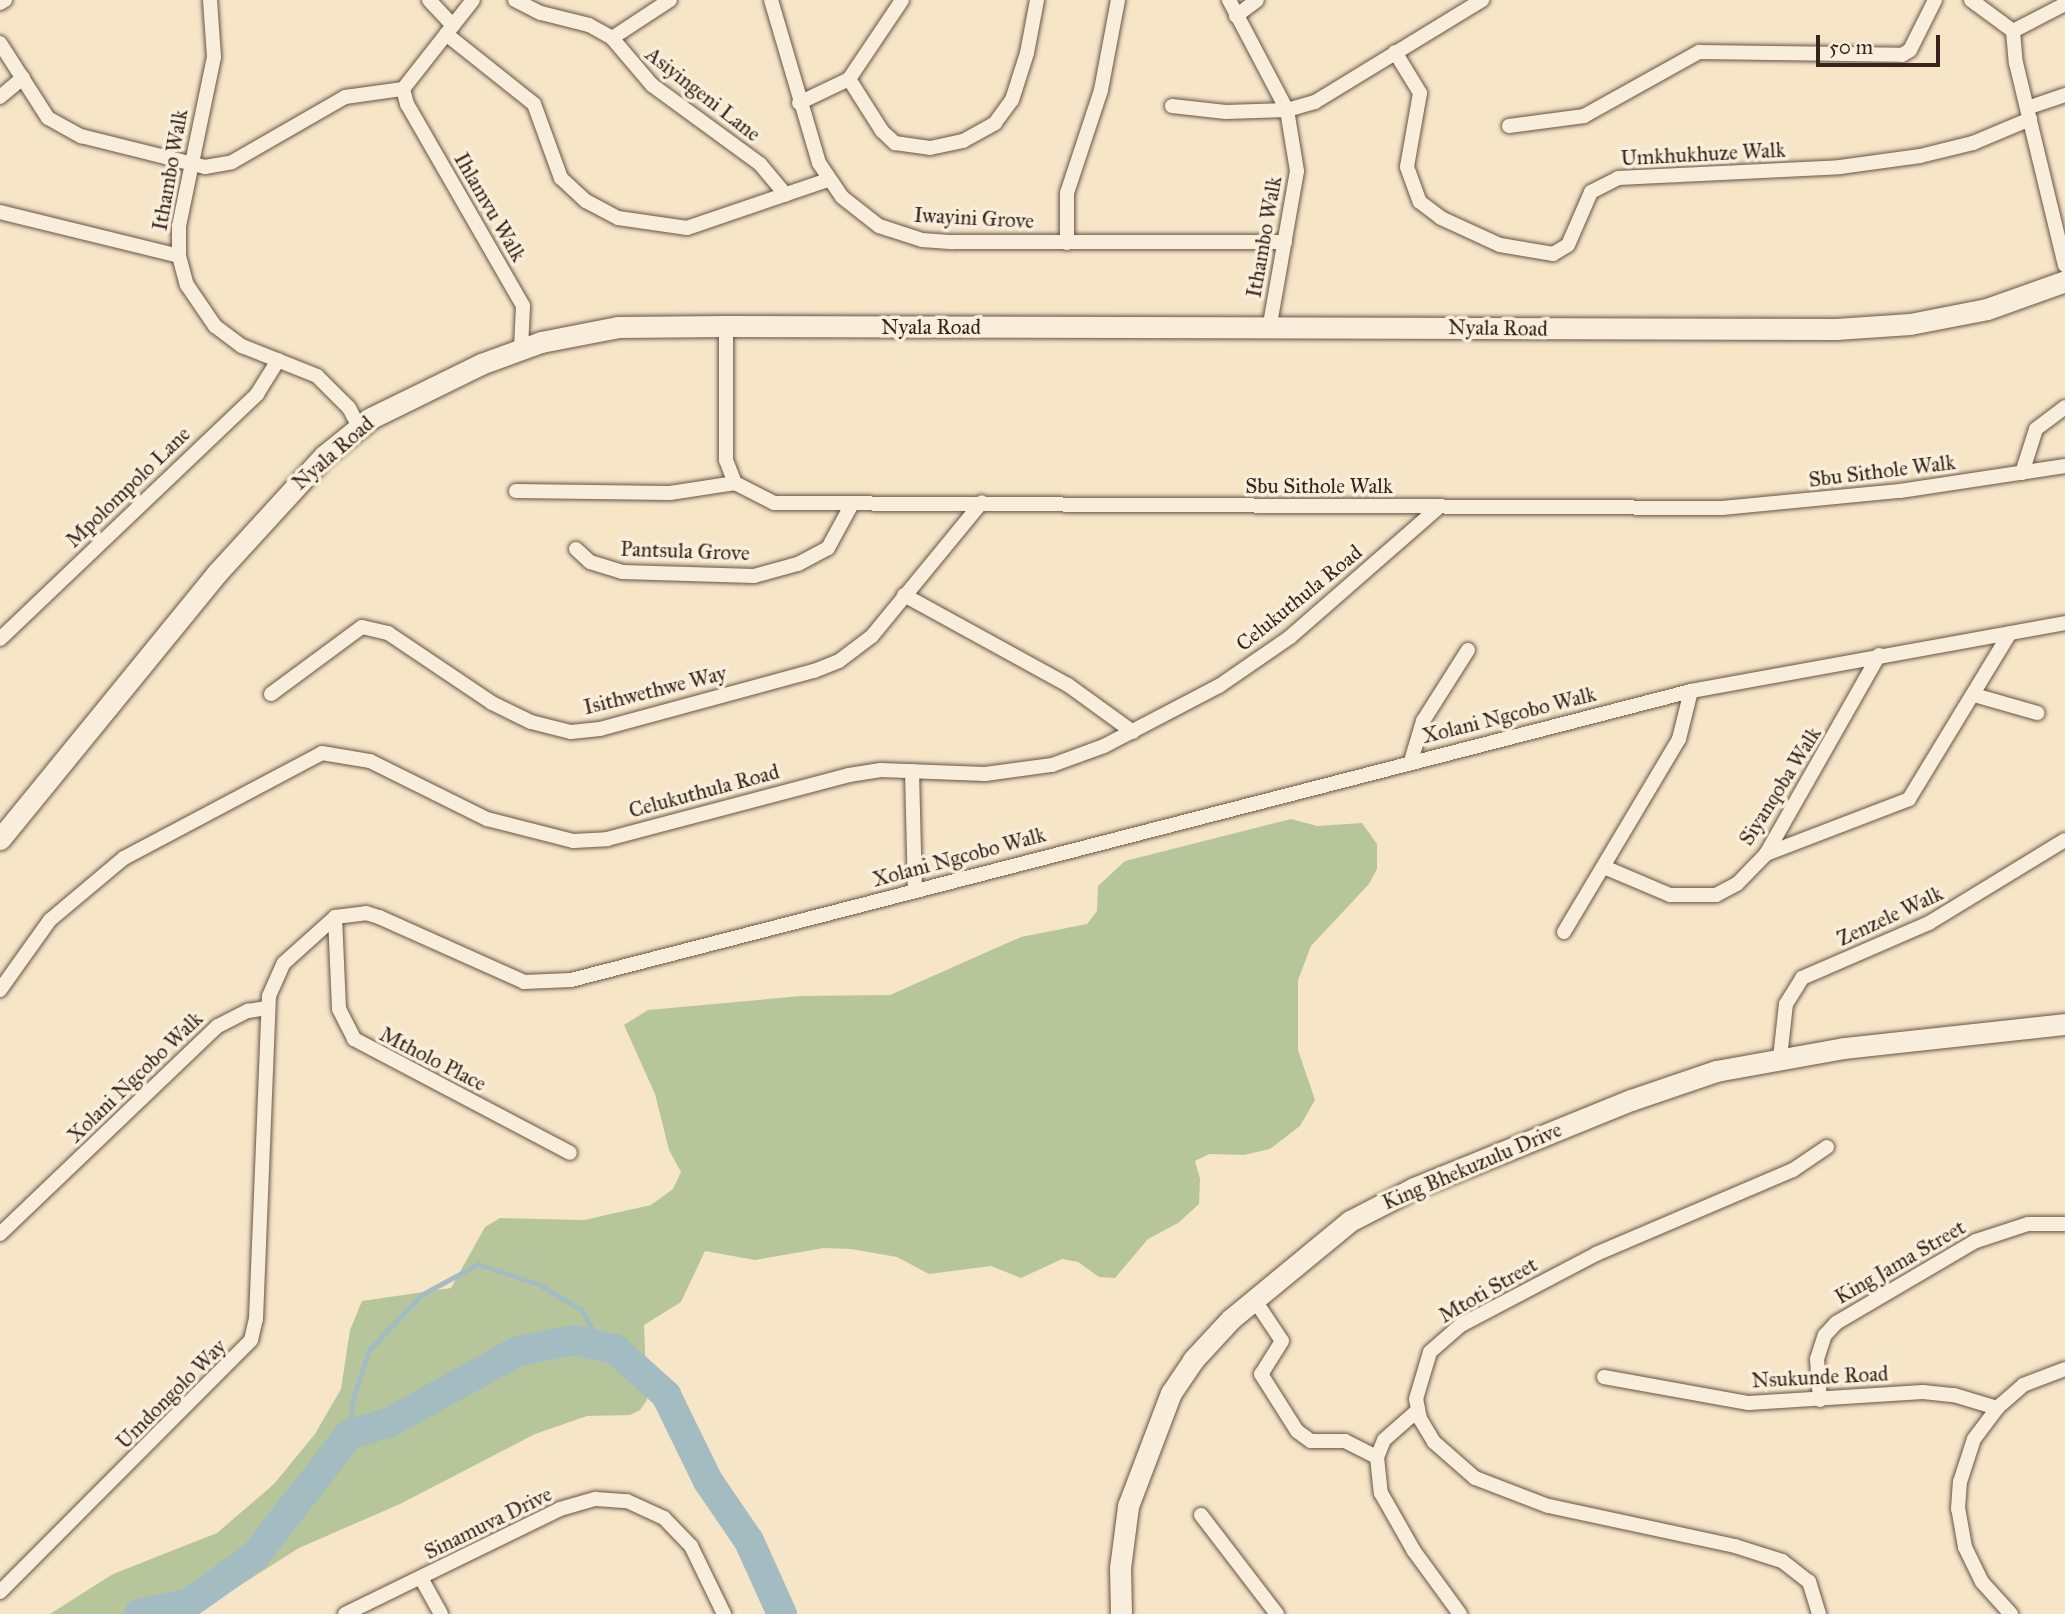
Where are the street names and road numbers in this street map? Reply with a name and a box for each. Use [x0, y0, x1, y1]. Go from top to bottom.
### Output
street label: Asiyingeni Lane [641, 41, 765, 147]
street label: Ithambo Walk [147, 107, 193, 233]
street label: Umkhukhuze Walk [1620, 137, 1786, 171]
street label: Ihlamvu Walk [449, 148, 531, 266]
street label: Ithambo Walk [1241, 174, 1287, 300]
street label: Iwayini Grove [913, 202, 1035, 234]
street label: Nyala Road [881, 314, 981, 340]
street label: Nyala Road [1448, 315, 1548, 341]
street label: Nyala Road [287, 411, 379, 495]
street label: Mpolompolo Lane [61, 421, 195, 553]
street label: Sbu Sithole Walk [1807, 450, 1957, 492]
street label: Sbu Sithole Walk [1245, 473, 1393, 499]
street label: Pantsula Grove [620, 536, 750, 566]
street label: Celukuthula Road [1231, 540, 1367, 656]
street label: Isithwethwe Way [581, 660, 729, 720]
street label: Xolani Ngcobo Walk [1419, 681, 1599, 749]
street label: Siyanqoba Walk [1734, 722, 1826, 850]
street label: Celukuthula Road [626, 759, 782, 823]
street label: Xolani Ngcobo Walk [870, 822, 1048, 892]
street label: Zenzele Walk [1833, 881, 1947, 951]
street label: Xolani Ngcobo Walk [62, 1006, 208, 1148]
street label: Mtholo Place [376, 1021, 490, 1097]
street label: King Bhekuzulu Drive [1379, 1117, 1565, 1215]
street label: King Jama Street [1830, 1214, 1970, 1310]
street label: Mtoti Street [1434, 1252, 1542, 1328]
street label: Umdongolo Way [111, 1334, 231, 1454]
street label: Nsukunde Road [1751, 1361, 1889, 1393]
street label: Sinamuva Drive [420, 1481, 556, 1565]

